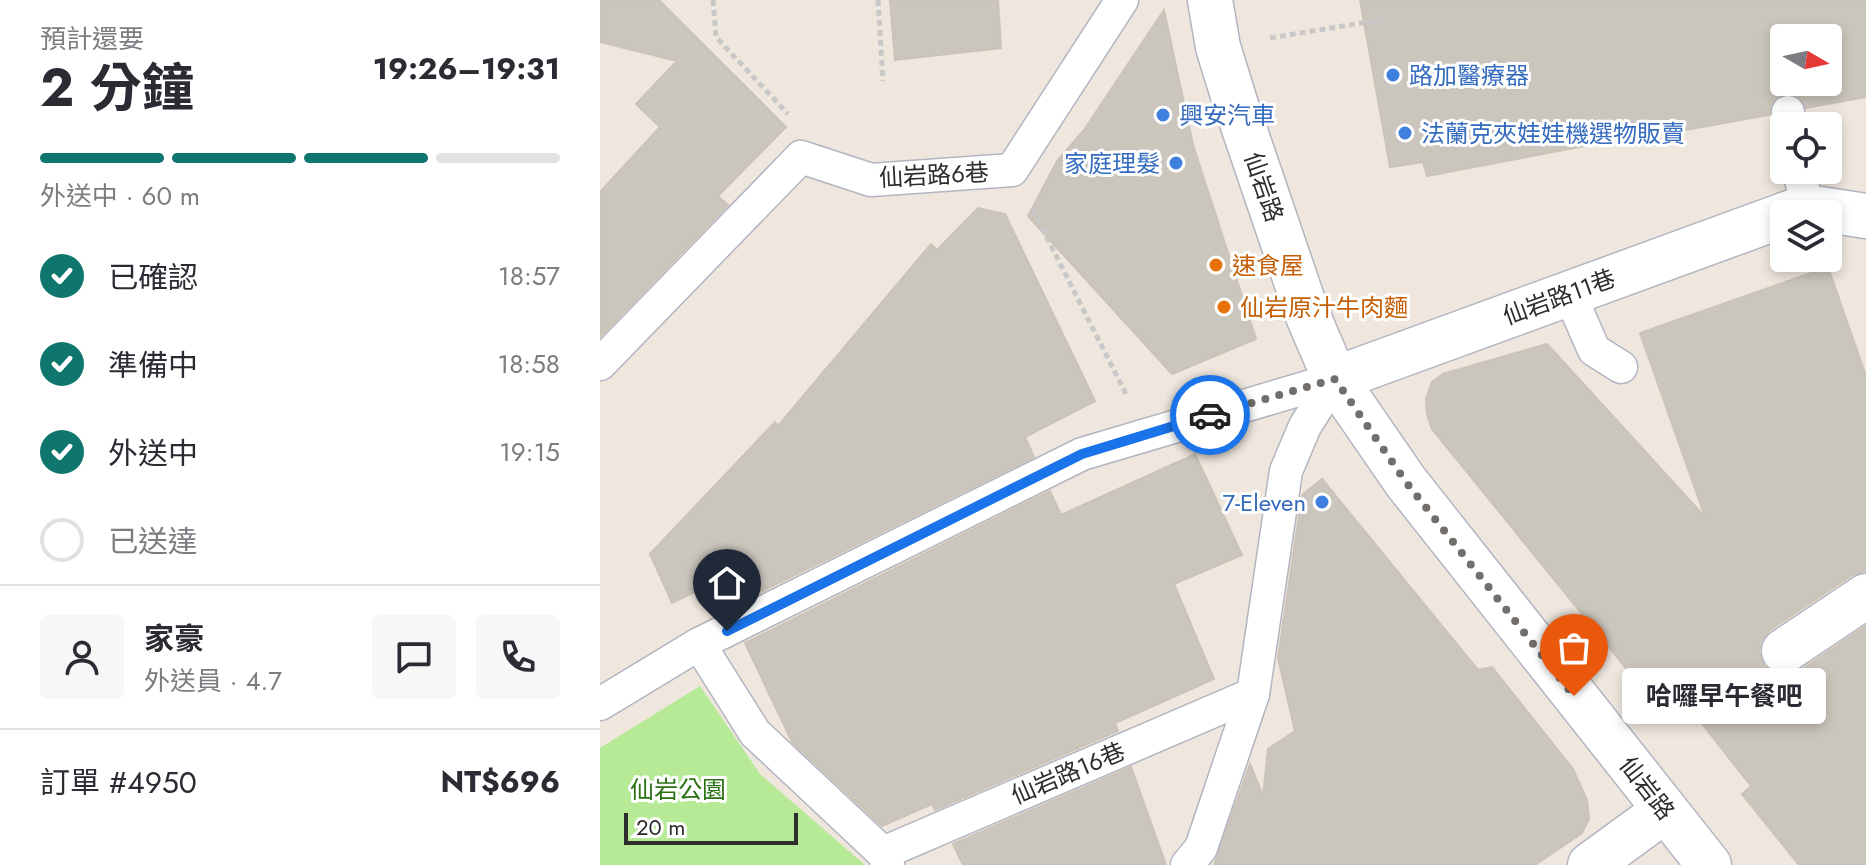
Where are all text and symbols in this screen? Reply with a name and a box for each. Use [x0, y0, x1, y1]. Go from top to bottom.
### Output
text: 預計還要 [40, 20, 144, 58]
north arrow [1770, 24, 1842, 96]
map controls [1770, 24, 1842, 272]
text: 19:26–19:31 [373, 47, 560, 90]
text: 2 分鐘 [40, 50, 194, 126]
place label: 路加醫療器 [1409, 58, 1529, 93]
marker: 路加醫療器 [1384, 66, 1402, 84]
place label: 興安汽車 [1179, 98, 1275, 133]
marker: 興安汽車 [1154, 106, 1172, 124]
button: locate [1770, 112, 1842, 184]
place label: 法蘭克夾娃娃機選物販賣 [1421, 116, 1685, 151]
marker: 法蘭克夾娃娃機選物販賣 [1396, 124, 1414, 142]
place label: 家庭理髮 [1064, 146, 1160, 181]
street label: 仙岩路 [1236, 147, 1292, 227]
marker: 家庭理髮 [1167, 154, 1185, 172]
street label: 仙岩路6巷 [878, 155, 990, 195]
text: 外送中 · 60 m [40, 177, 200, 215]
button: layers [1770, 200, 1842, 272]
place label: 速食屋 [1232, 248, 1304, 283]
icon: check [40, 254, 84, 298]
text: 已確認 [108, 256, 198, 299]
marker: 速食屋 [1207, 256, 1225, 274]
text: 18:57 [498, 257, 560, 295]
street label: 仙岩路11巷 [1498, 260, 1620, 334]
place label: 仙岩原汁牛肉麵 [1240, 290, 1408, 325]
marker: 仙岩原汁牛肉麵 [1215, 298, 1233, 316]
icon: check [40, 342, 84, 386]
text: 準備中 [108, 344, 198, 387]
text: 18:58 [497, 345, 560, 383]
courier [1170, 375, 1250, 455]
icon: car [1188, 393, 1232, 437]
icon: check [40, 430, 84, 474]
text: 外送中 [108, 432, 198, 475]
text: 19:15 [499, 433, 560, 471]
place label: 7-Eleven [1222, 485, 1306, 520]
marker: 7-Eleven [1313, 493, 1331, 511]
text: 已送達 [108, 520, 198, 563]
pin [693, 549, 761, 631]
icon: home [705, 561, 749, 605]
pin [1540, 614, 1608, 696]
button: person [40, 615, 124, 699]
button: chat [372, 615, 456, 699]
button: phone [476, 615, 560, 699]
text: 家豪 [144, 617, 204, 660]
icon: bag [1552, 626, 1596, 670]
text: 外送員 · 4.7 [144, 662, 282, 700]
callout: 哈囉早午餐吧 [1622, 668, 1826, 724]
text: 哈囉早午餐吧 [1646, 677, 1802, 715]
street label: 仙岩路16巷 [1006, 733, 1130, 813]
street label: 仙岩路 [1611, 749, 1683, 827]
text: NT$696 [440, 760, 560, 803]
text: 訂單 #4950 [40, 761, 197, 804]
park label: 仙岩公園 [630, 772, 726, 807]
scale bar [624, 809, 798, 845]
text: 20 m [636, 811, 685, 843]

